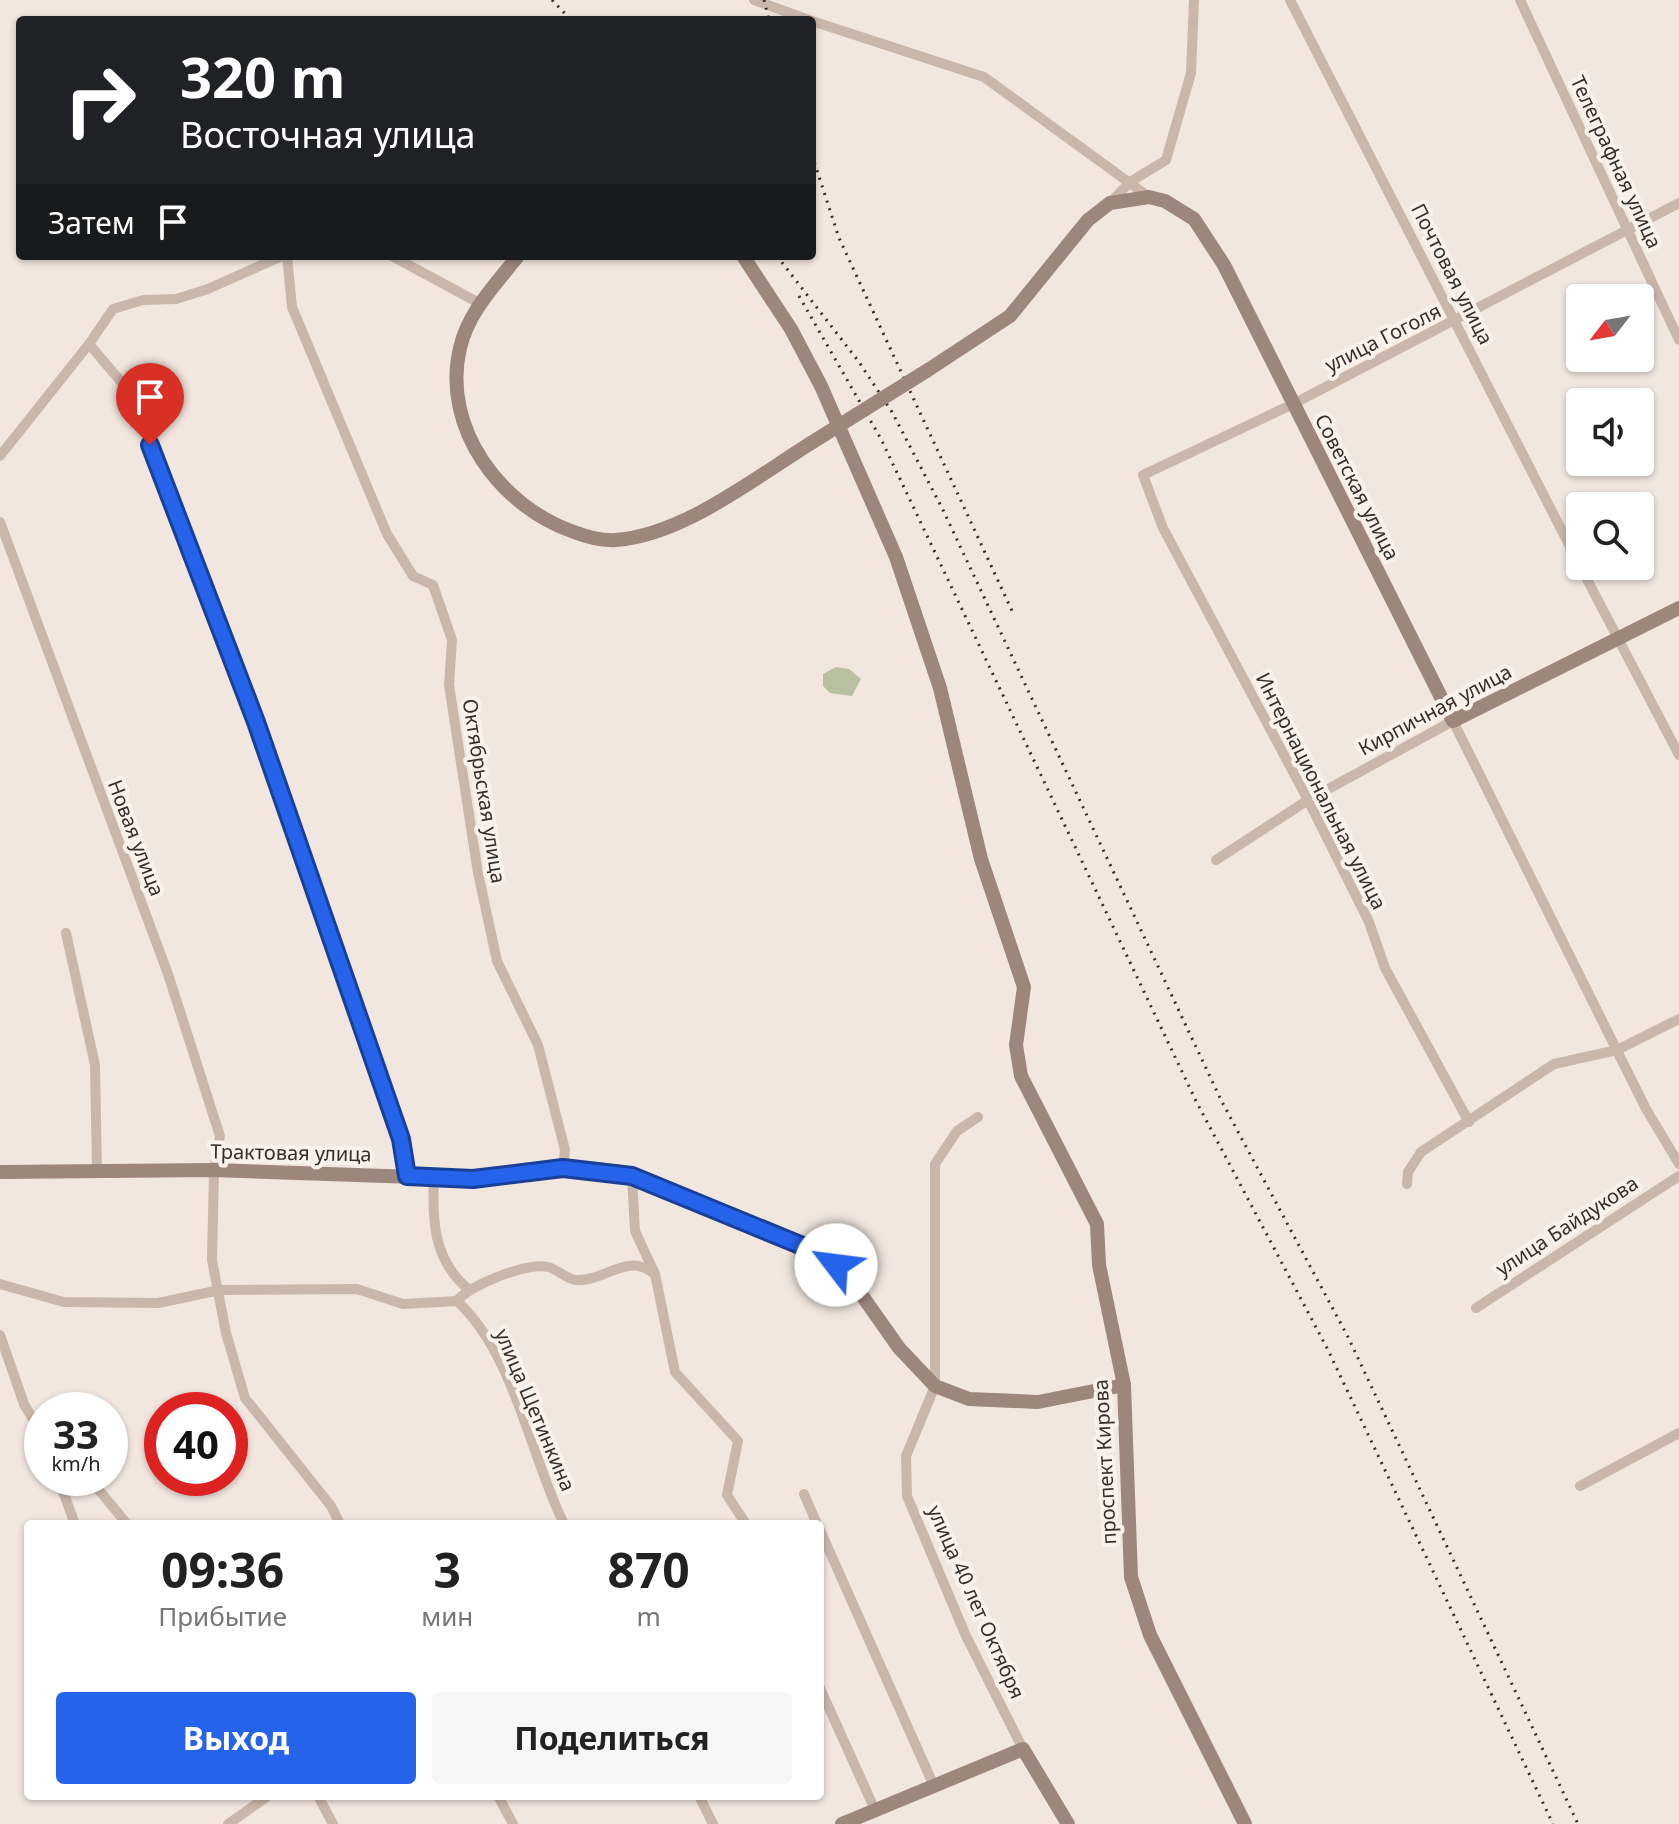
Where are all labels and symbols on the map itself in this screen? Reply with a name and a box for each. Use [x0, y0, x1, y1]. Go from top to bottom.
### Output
street label: Телеграфная улица [1565, 71, 1668, 253]
street label: Почтовая улица [1405, 199, 1500, 349]
north arrow [1566, 284, 1654, 372]
street label: улица Гоголя [1320, 297, 1445, 378]
pin [116, 363, 184, 445]
street label: Советская улица [1309, 409, 1406, 564]
street label: Кирпичная улица [1353, 658, 1516, 761]
street label: Интернациональная улица [1250, 668, 1393, 914]
street label: Октябрьская улица [457, 697, 512, 885]
street label: Новая улица [102, 776, 171, 900]
street label: Трактовая улица [210, 1138, 372, 1167]
street label: улица Байдукова [1490, 1169, 1643, 1282]
position arrow [794, 1223, 878, 1307]
street label: улица Щетинкина [489, 1325, 582, 1495]
street label: проспект Кирова [1087, 1379, 1122, 1545]
speed limit sign: 40 [144, 1392, 248, 1496]
street label: улица 40 лет Октября [922, 1501, 1031, 1703]

